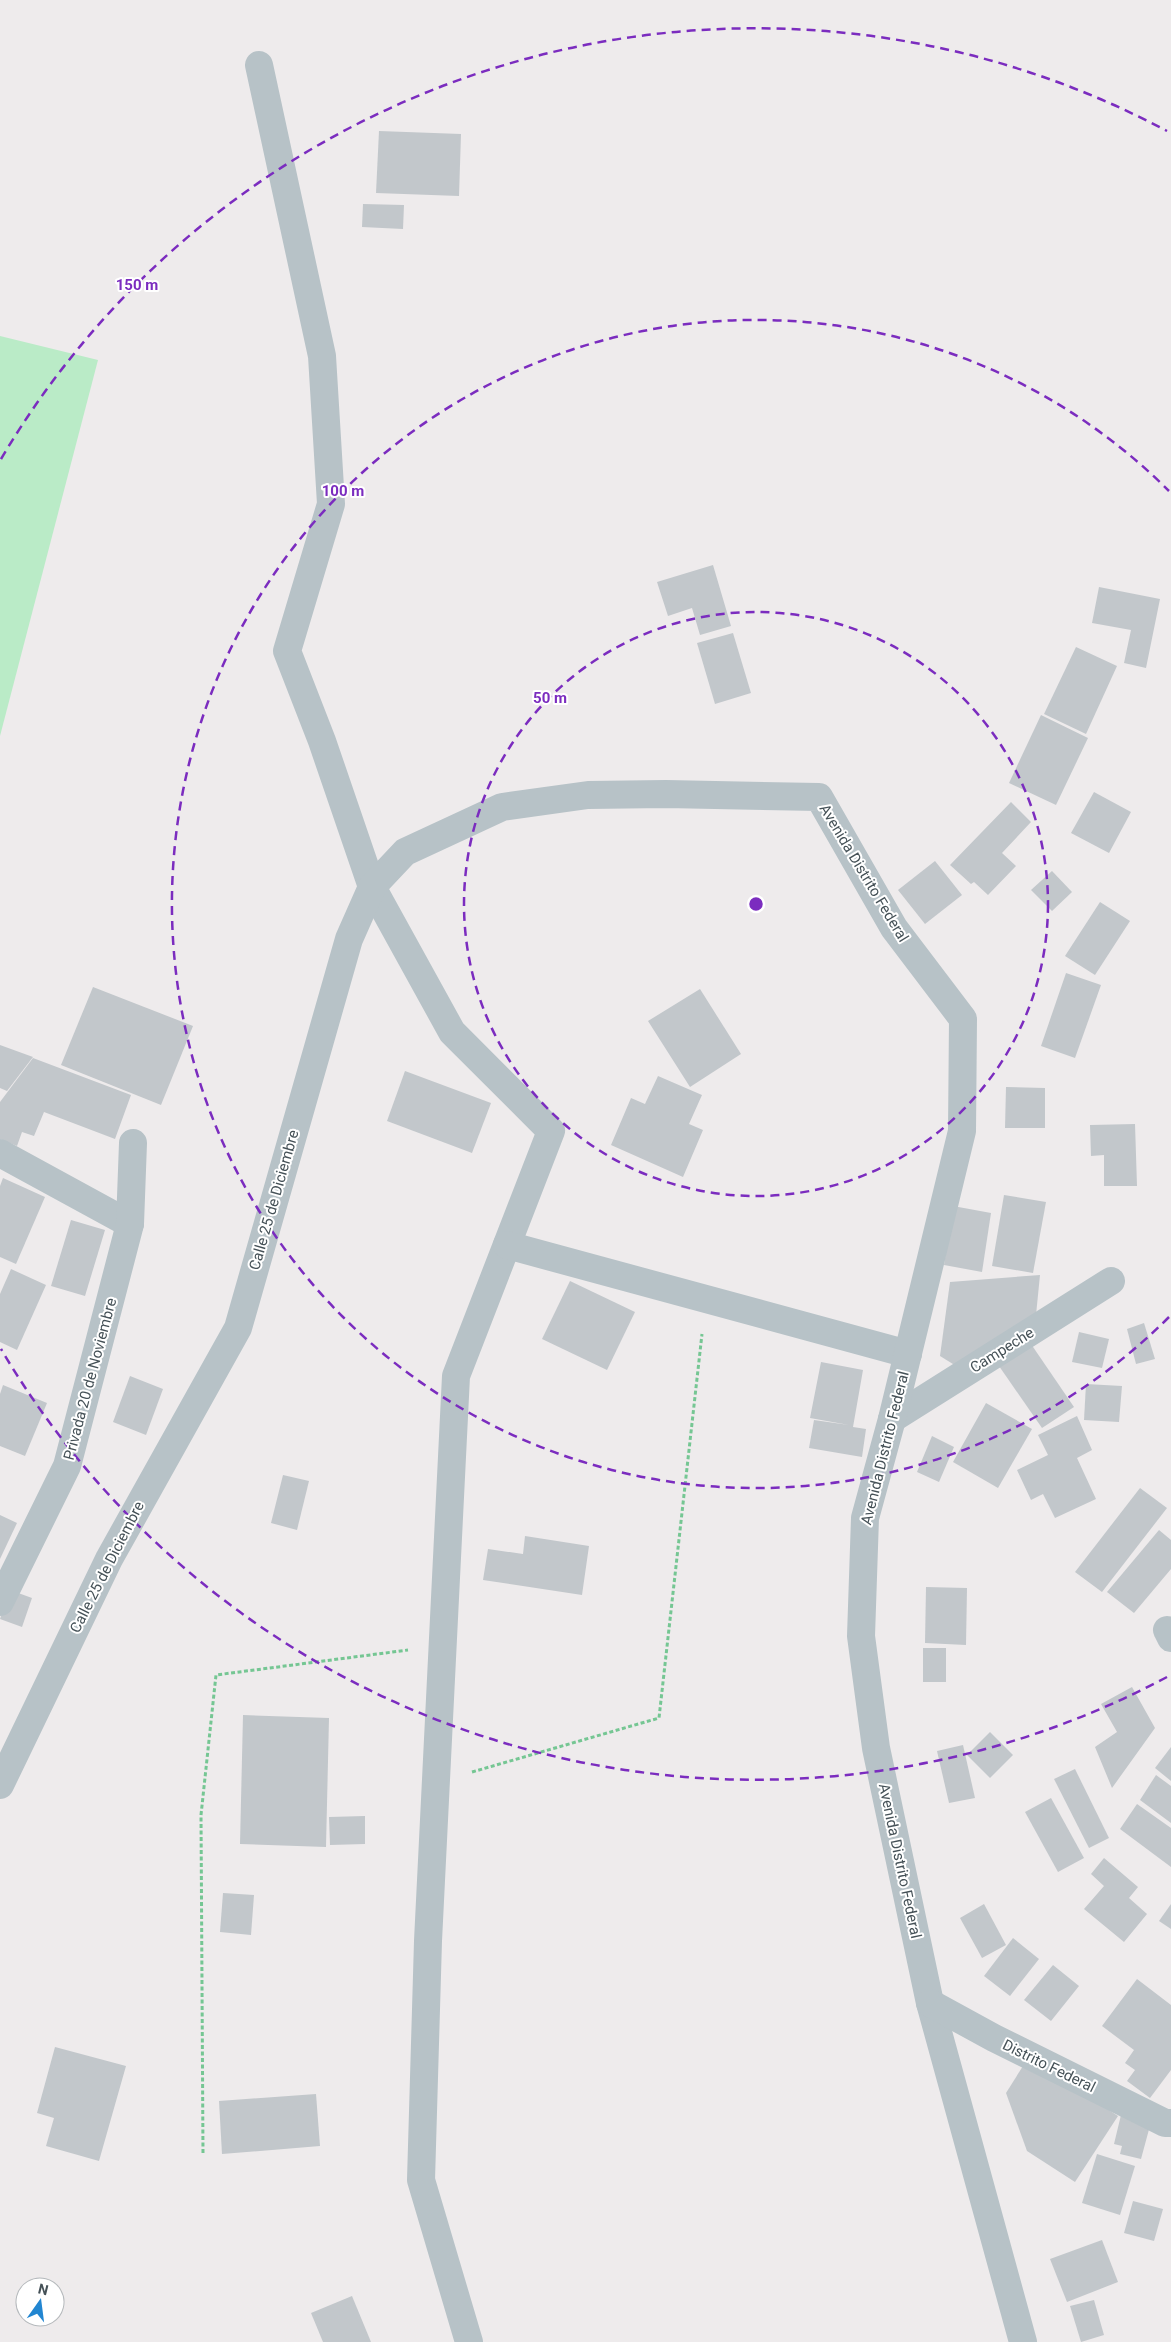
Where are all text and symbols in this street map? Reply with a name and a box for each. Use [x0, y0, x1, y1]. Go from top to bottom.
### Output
text: 150 m [116, 276, 158, 294]
text: 100 m [322, 482, 364, 500]
text: 50 m [533, 689, 567, 707]
street label: Avenida Distrito Federal [816, 801, 912, 945]
centre of rings [747, 895, 765, 913]
street label: Calle 25 de Diciembre [245, 1128, 303, 1272]
street label: Privada 20 de Noviembre [60, 1296, 120, 1462]
street label: Campeche [967, 1323, 1037, 1377]
street label: Avenida Distrito Federal [857, 1369, 913, 1527]
street label: Calle 25 de Diciembre [66, 1498, 148, 1636]
street label: Avenida Distrito Federal [875, 1782, 925, 1940]
street label: Distrito Federal [1000, 2036, 1098, 2096]
north arrow [15, 2277, 65, 2327]
text: N [36, 2280, 50, 2298]

